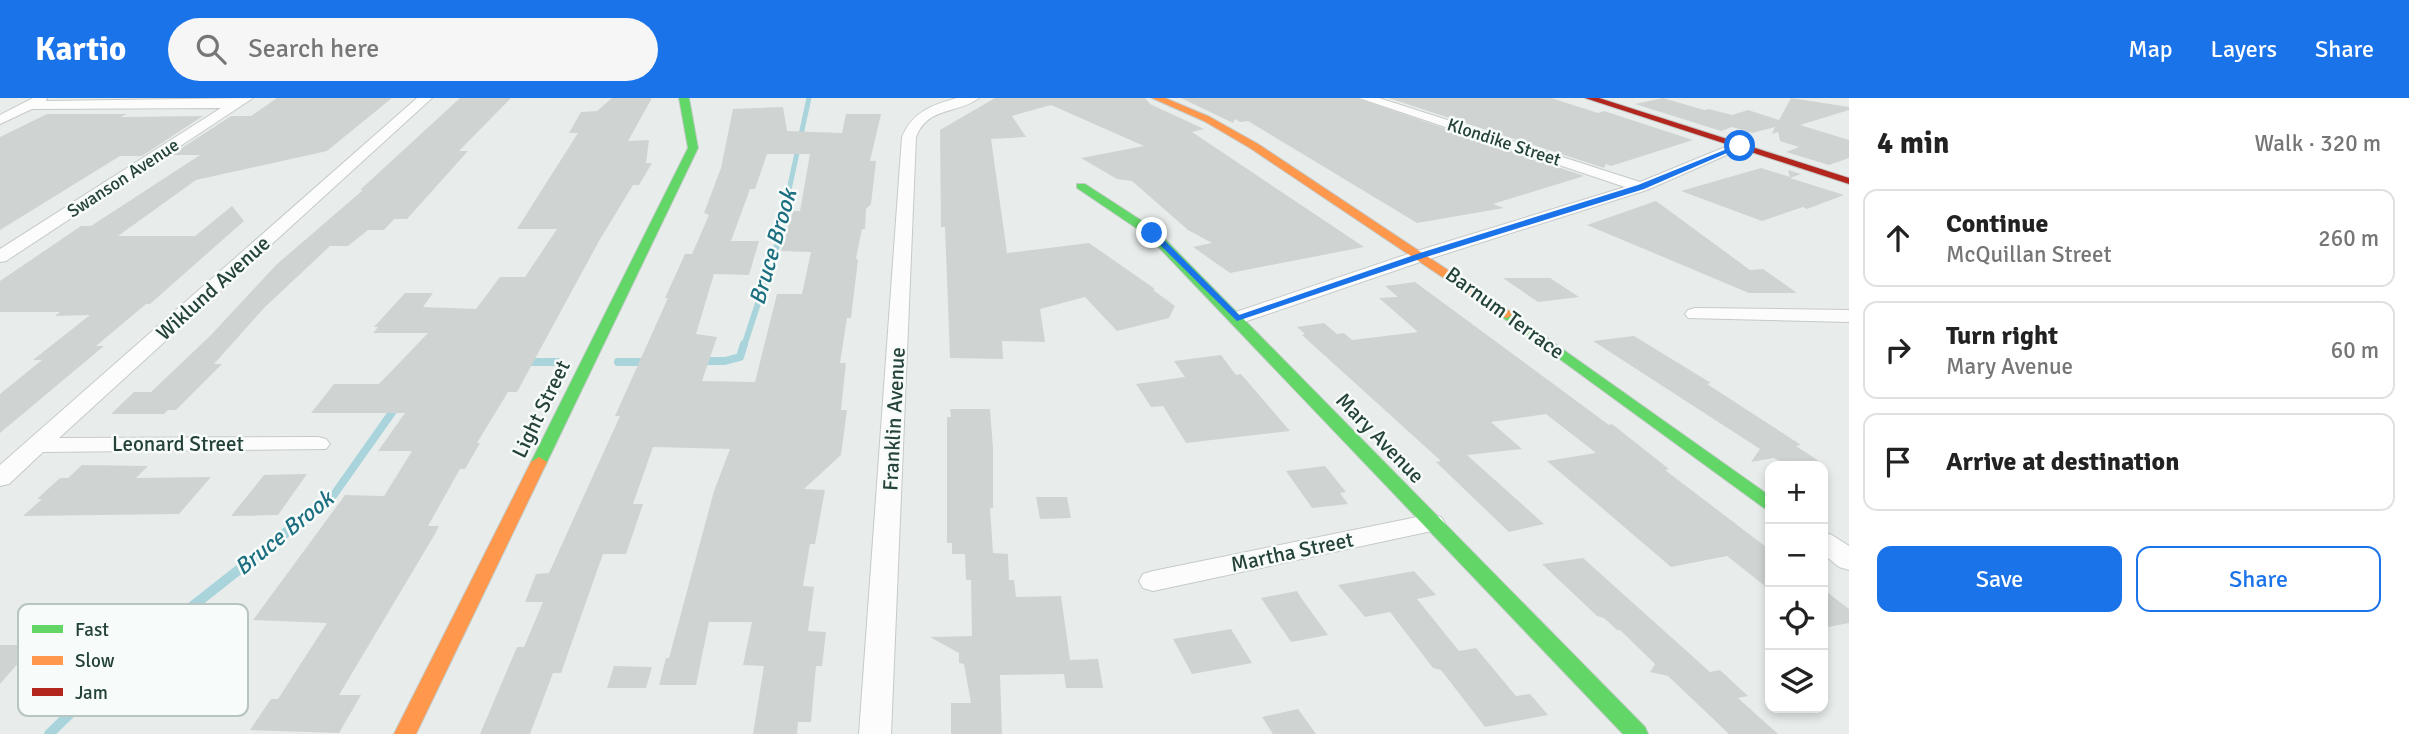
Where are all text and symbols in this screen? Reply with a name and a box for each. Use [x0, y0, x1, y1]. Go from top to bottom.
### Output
search box [168, 18, 658, 81]
text: Kartio [35, 29, 126, 70]
icon: search [192, 30, 230, 68]
text: Search here [248, 33, 379, 65]
text: Map [2128, 34, 2173, 64]
text: Layers [2211, 34, 2277, 64]
text: Share [2315, 34, 2374, 64]
street label: Klondike Street [1445, 113, 1563, 171]
text: 4 min [1877, 125, 1949, 162]
text: Walk · 320 m [2255, 129, 2381, 158]
route start [1724, 130, 1755, 161]
street label: Swanson Avenue [63, 134, 183, 222]
water label: Bruce Brook [743, 183, 804, 308]
text: Continue [1946, 208, 2048, 240]
route end [1136, 217, 1167, 248]
icon: ahead [1879, 219, 1917, 257]
text: 260 m [2318, 224, 2379, 253]
street label: Wiklund Avenue [151, 230, 275, 346]
text: McQuillan Street [1946, 240, 2112, 269]
street label: Barnum Terrace [1440, 261, 1570, 365]
text: Turn right [1946, 320, 2058, 352]
icon: right [1879, 331, 1917, 369]
text: 60 m [2331, 336, 2379, 365]
street label: Franklin Avenue [877, 346, 911, 492]
text: Mary Avenue [1946, 352, 2073, 381]
street label: Light Street [506, 356, 576, 462]
street label: Mary Avenue [1330, 387, 1430, 489]
street label: Leonard Street [112, 431, 244, 457]
icon: arrive [1879, 443, 1917, 481]
text: Arrive at destination [1946, 446, 2179, 478]
map controls [1765, 461, 1828, 713]
button: + [1765, 461, 1828, 524]
water label: Bruce Brook [229, 483, 341, 582]
button: − [1765, 524, 1828, 587]
street label: Martha Street [1228, 526, 1356, 578]
button: Save [1877, 546, 2122, 612]
button: Share [2136, 546, 2381, 612]
button: locate [1765, 587, 1828, 650]
legend [18, 604, 248, 716]
text: Fast [75, 618, 109, 642]
text: Slow [75, 649, 115, 673]
button: layers [1765, 650, 1828, 713]
text: Jam [75, 681, 108, 705]

